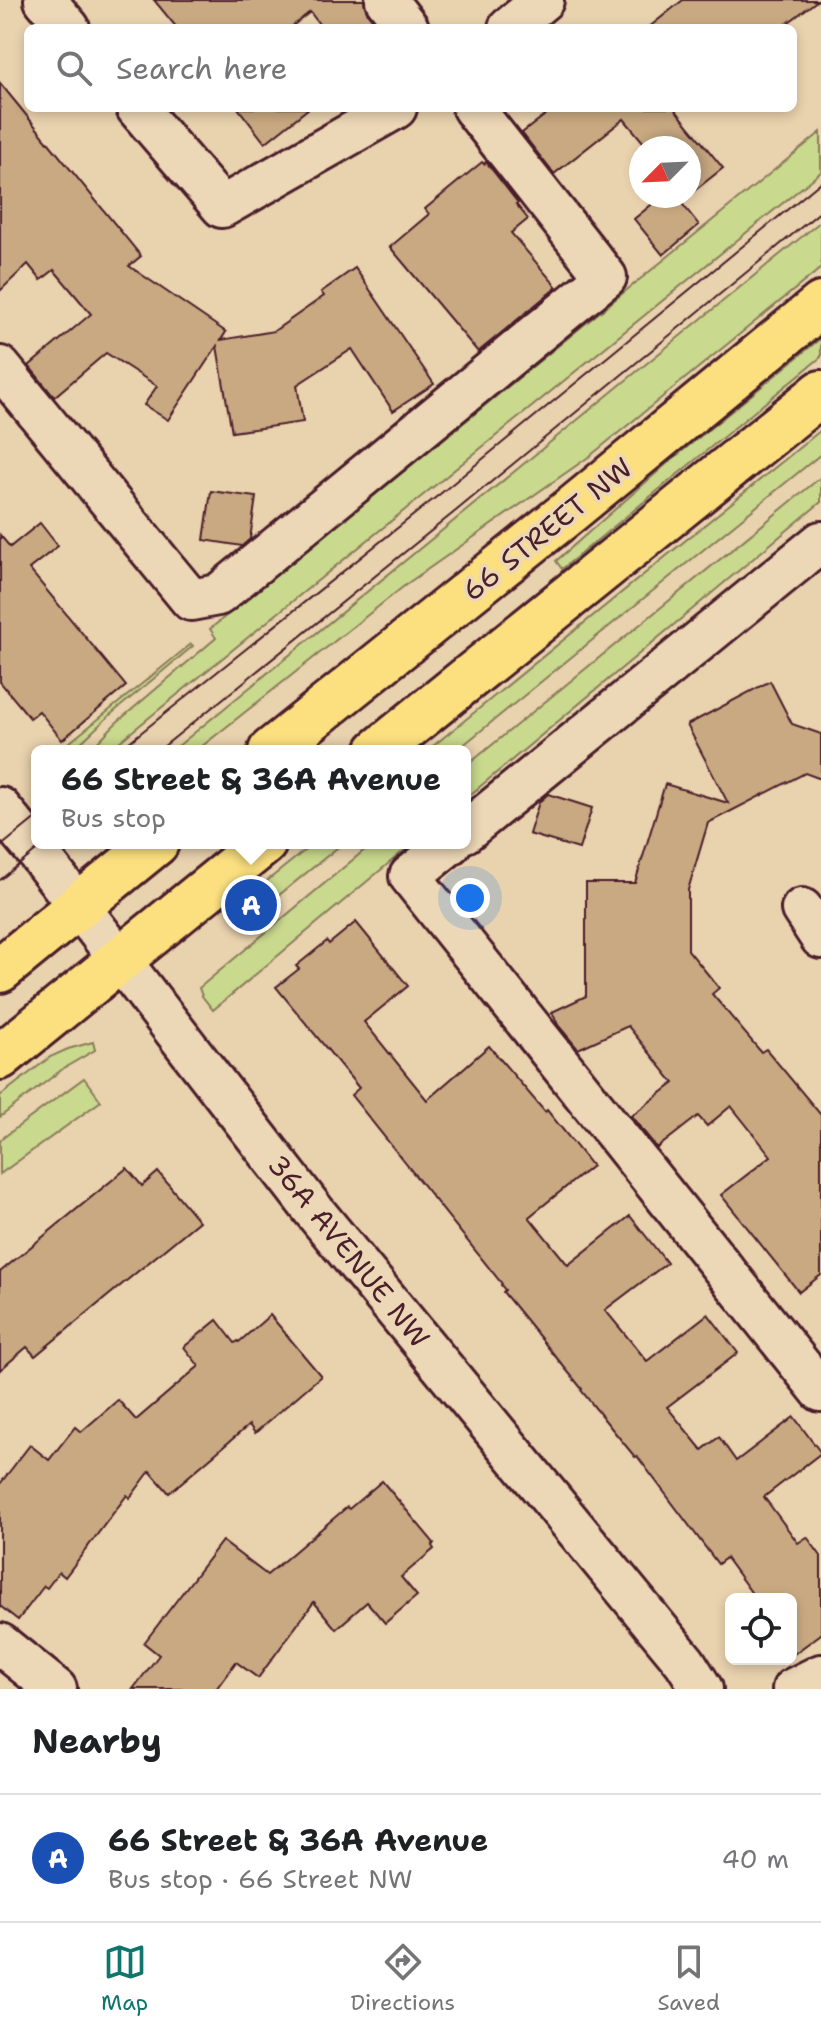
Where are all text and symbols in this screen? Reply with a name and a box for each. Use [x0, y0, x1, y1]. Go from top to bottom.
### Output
search box [24, 24, 797, 112]
icon: search [52, 46, 96, 90]
text: Search here [116, 48, 287, 89]
north arrow [629, 136, 701, 208]
street label: 66 STREET NW [454, 449, 640, 609]
popup [31, 745, 471, 849]
text: 66 Street & 36A Avenue [61, 759, 441, 800]
text: Bus stop [61, 800, 166, 835]
pin: A [225, 875, 277, 935]
your location [450, 878, 490, 918]
street label: 36A AVENUE NW [259, 1147, 439, 1355]
map controls [725, 1593, 797, 1665]
button: locate [725, 1593, 797, 1665]
text: Nearby [32, 1718, 162, 1764]
text: 66 Street & 36A Avenue [108, 1820, 488, 1861]
text: A [48, 1841, 68, 1876]
text: 40 m [722, 1841, 789, 1876]
text: Bus stop · 66 Street NW [108, 1861, 413, 1896]
tab: Map [101, 1940, 148, 2017]
tab: Directions [350, 1940, 455, 2017]
tab: Saved [657, 1940, 720, 2017]

